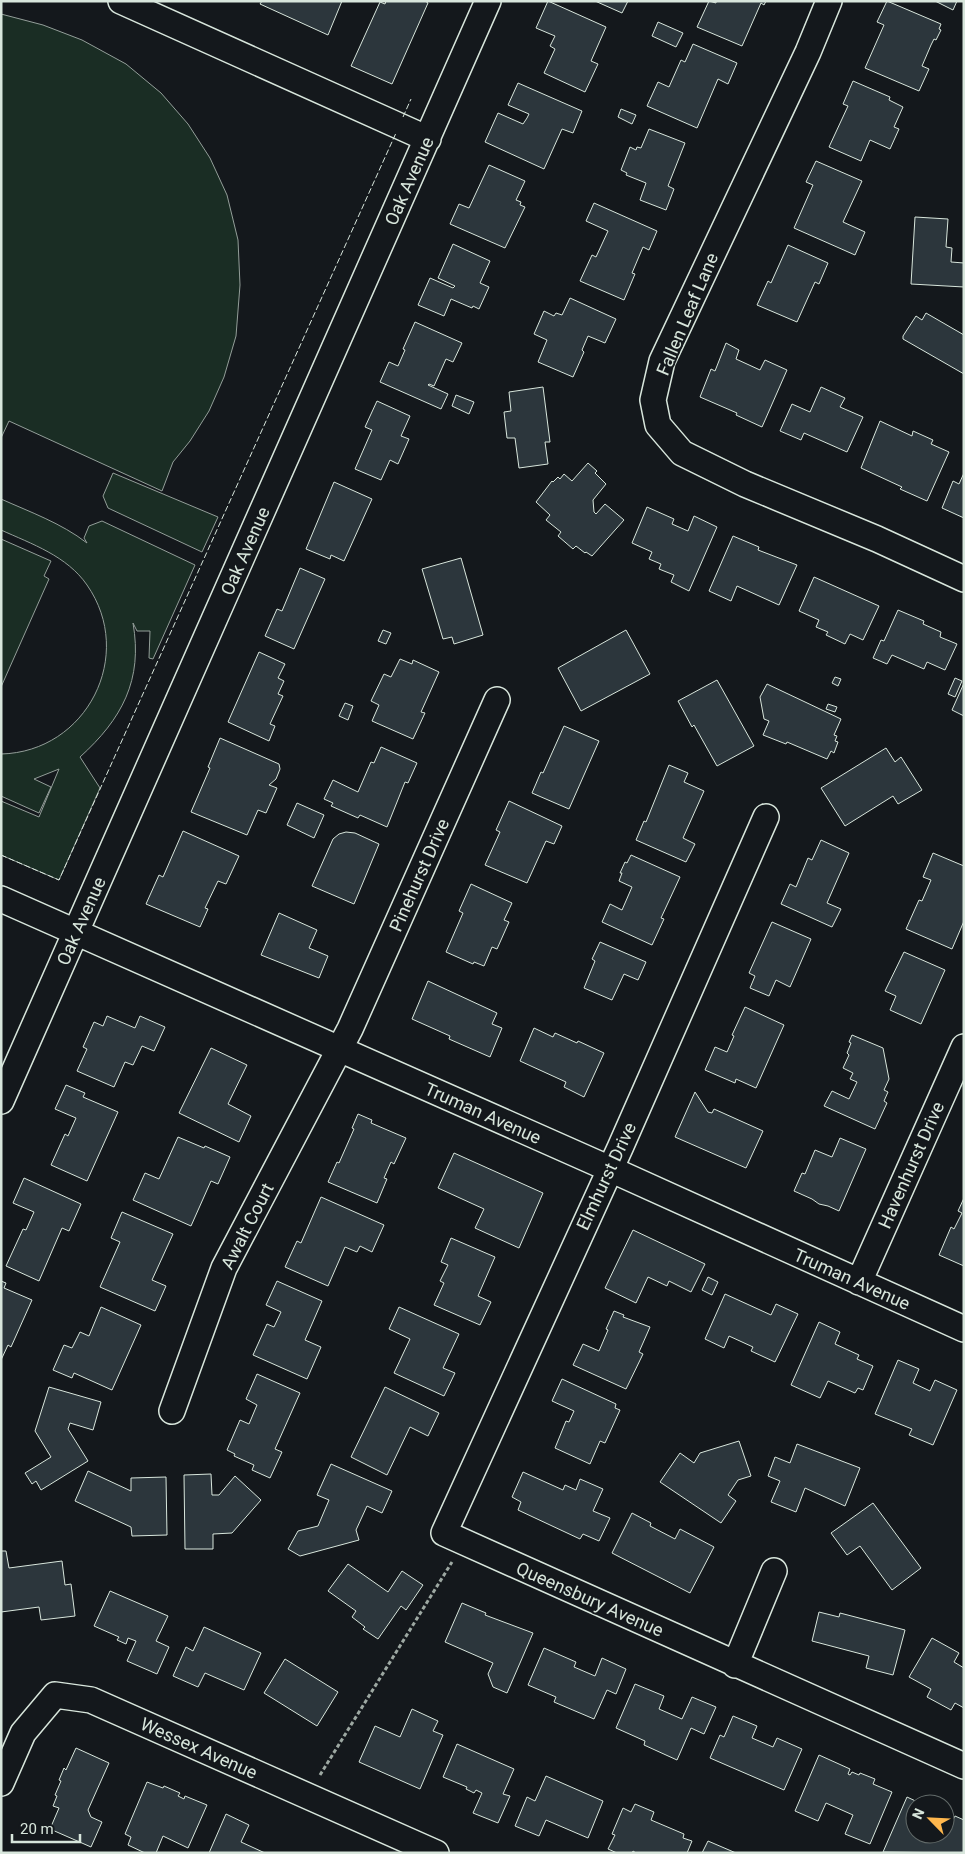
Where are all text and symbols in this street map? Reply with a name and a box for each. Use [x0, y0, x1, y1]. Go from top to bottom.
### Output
street label: Oak Avenue [380, 134, 438, 228]
street label: Fallen Leaf Lane [652, 250, 722, 378]
street label: Oak Avenue [216, 504, 274, 598]
street label: Pinehurst Drive [385, 815, 453, 935]
street label: Oak Avenue [52, 874, 110, 968]
street label: Truman Avenue [422, 1078, 544, 1148]
street label: Havenhurst Drive [874, 1098, 948, 1232]
street label: Elmhurst Drive [572, 1119, 640, 1233]
street label: Awalt Court [216, 1179, 278, 1273]
street label: Truman Avenue [791, 1244, 913, 1314]
street label: Queensbury Avenue [513, 1557, 667, 1641]
street label: Wessex Avenue [137, 1713, 261, 1783]
north arrow [905, 1794, 955, 1844]
text: N [909, 1806, 927, 1821]
scale bar [12, 1812, 80, 1844]
text: 20 m [20, 1820, 54, 1838]

